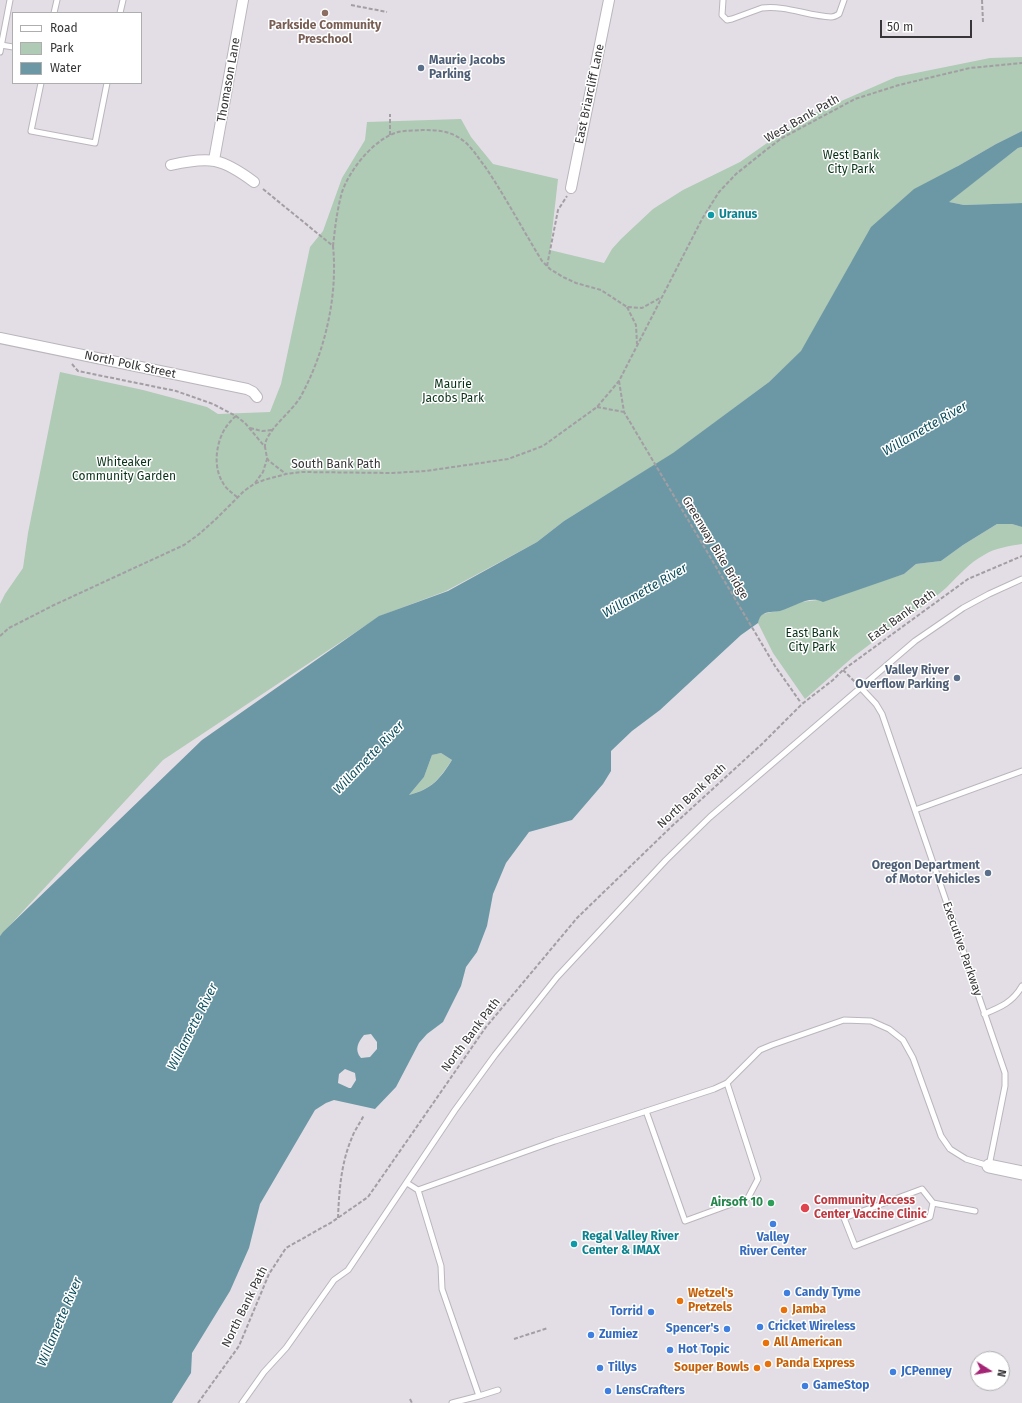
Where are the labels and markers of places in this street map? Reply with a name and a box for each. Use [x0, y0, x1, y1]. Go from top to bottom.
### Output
marker: Parkside Community Preschool [320, 8, 330, 18]
place label: Parkside Community Preschool [269, 19, 381, 47]
place label: Maurie Jacobs Parking [429, 54, 505, 82]
marker: Maurie Jacobs Parking [416, 63, 426, 73]
place label: Uranus [719, 208, 757, 222]
marker: Uranus [706, 210, 716, 220]
place label: Valley River Overflow Parking [855, 664, 949, 692]
marker: Valley River Overflow Parking [952, 673, 962, 683]
place label: Oregon Department of Motor Vehicles [872, 859, 980, 887]
marker: Oregon Department of Motor Vehicles [983, 868, 993, 878]
place label: Community Access Center Vaccine Clinic [814, 1194, 927, 1222]
place label: Airsoft 10 [711, 1196, 763, 1210]
marker: Airsoft 10 [766, 1198, 776, 1208]
marker: Community Access Center Vaccine Clinic [799, 1202, 811, 1214]
marker: Valley River Center [768, 1219, 778, 1229]
place label: Regal Valley River Center & IMAX [582, 1230, 679, 1258]
place label: Valley River Center [739, 1231, 807, 1259]
marker: Regal Valley River Center & IMAX [569, 1239, 579, 1249]
place label: Candy Tyme [795, 1286, 861, 1300]
place label: Wetzel's Pretzels [688, 1287, 733, 1315]
marker: Candy Tyme [782, 1288, 792, 1298]
marker: Wetzel's Pretzels [675, 1296, 685, 1306]
place label: Jamba [792, 1303, 826, 1317]
place label: Torrid [610, 1305, 643, 1319]
marker: Jamba [779, 1305, 789, 1315]
marker: Torrid [646, 1307, 656, 1317]
place label: Cricket Wireless [768, 1320, 856, 1334]
place label: Spencer's [666, 1322, 719, 1336]
marker: Cricket Wireless [755, 1322, 765, 1332]
marker: Spencer's [722, 1324, 732, 1334]
place label: Zumiez [599, 1328, 638, 1342]
marker: Zumiez [586, 1330, 596, 1340]
place label: All American [774, 1336, 842, 1350]
marker: All American [761, 1338, 771, 1348]
place label: Hot Topic [678, 1343, 730, 1357]
marker: Hot Topic [665, 1345, 675, 1355]
place label: Panda Express [776, 1357, 855, 1371]
marker: Panda Express [763, 1359, 773, 1369]
place label: Tillys [608, 1361, 637, 1375]
place label: Souper Bowls [674, 1361, 749, 1375]
marker: Tillys [595, 1363, 605, 1373]
marker: Souper Bowls [752, 1363, 762, 1373]
place label: JCPenney [901, 1365, 952, 1379]
marker: JCPenney [888, 1367, 898, 1377]
place label: GameStop [813, 1379, 870, 1393]
marker: GameStop [800, 1381, 810, 1391]
place label: LensCrafters [616, 1384, 685, 1398]
marker: LensCrafters [603, 1386, 613, 1396]

